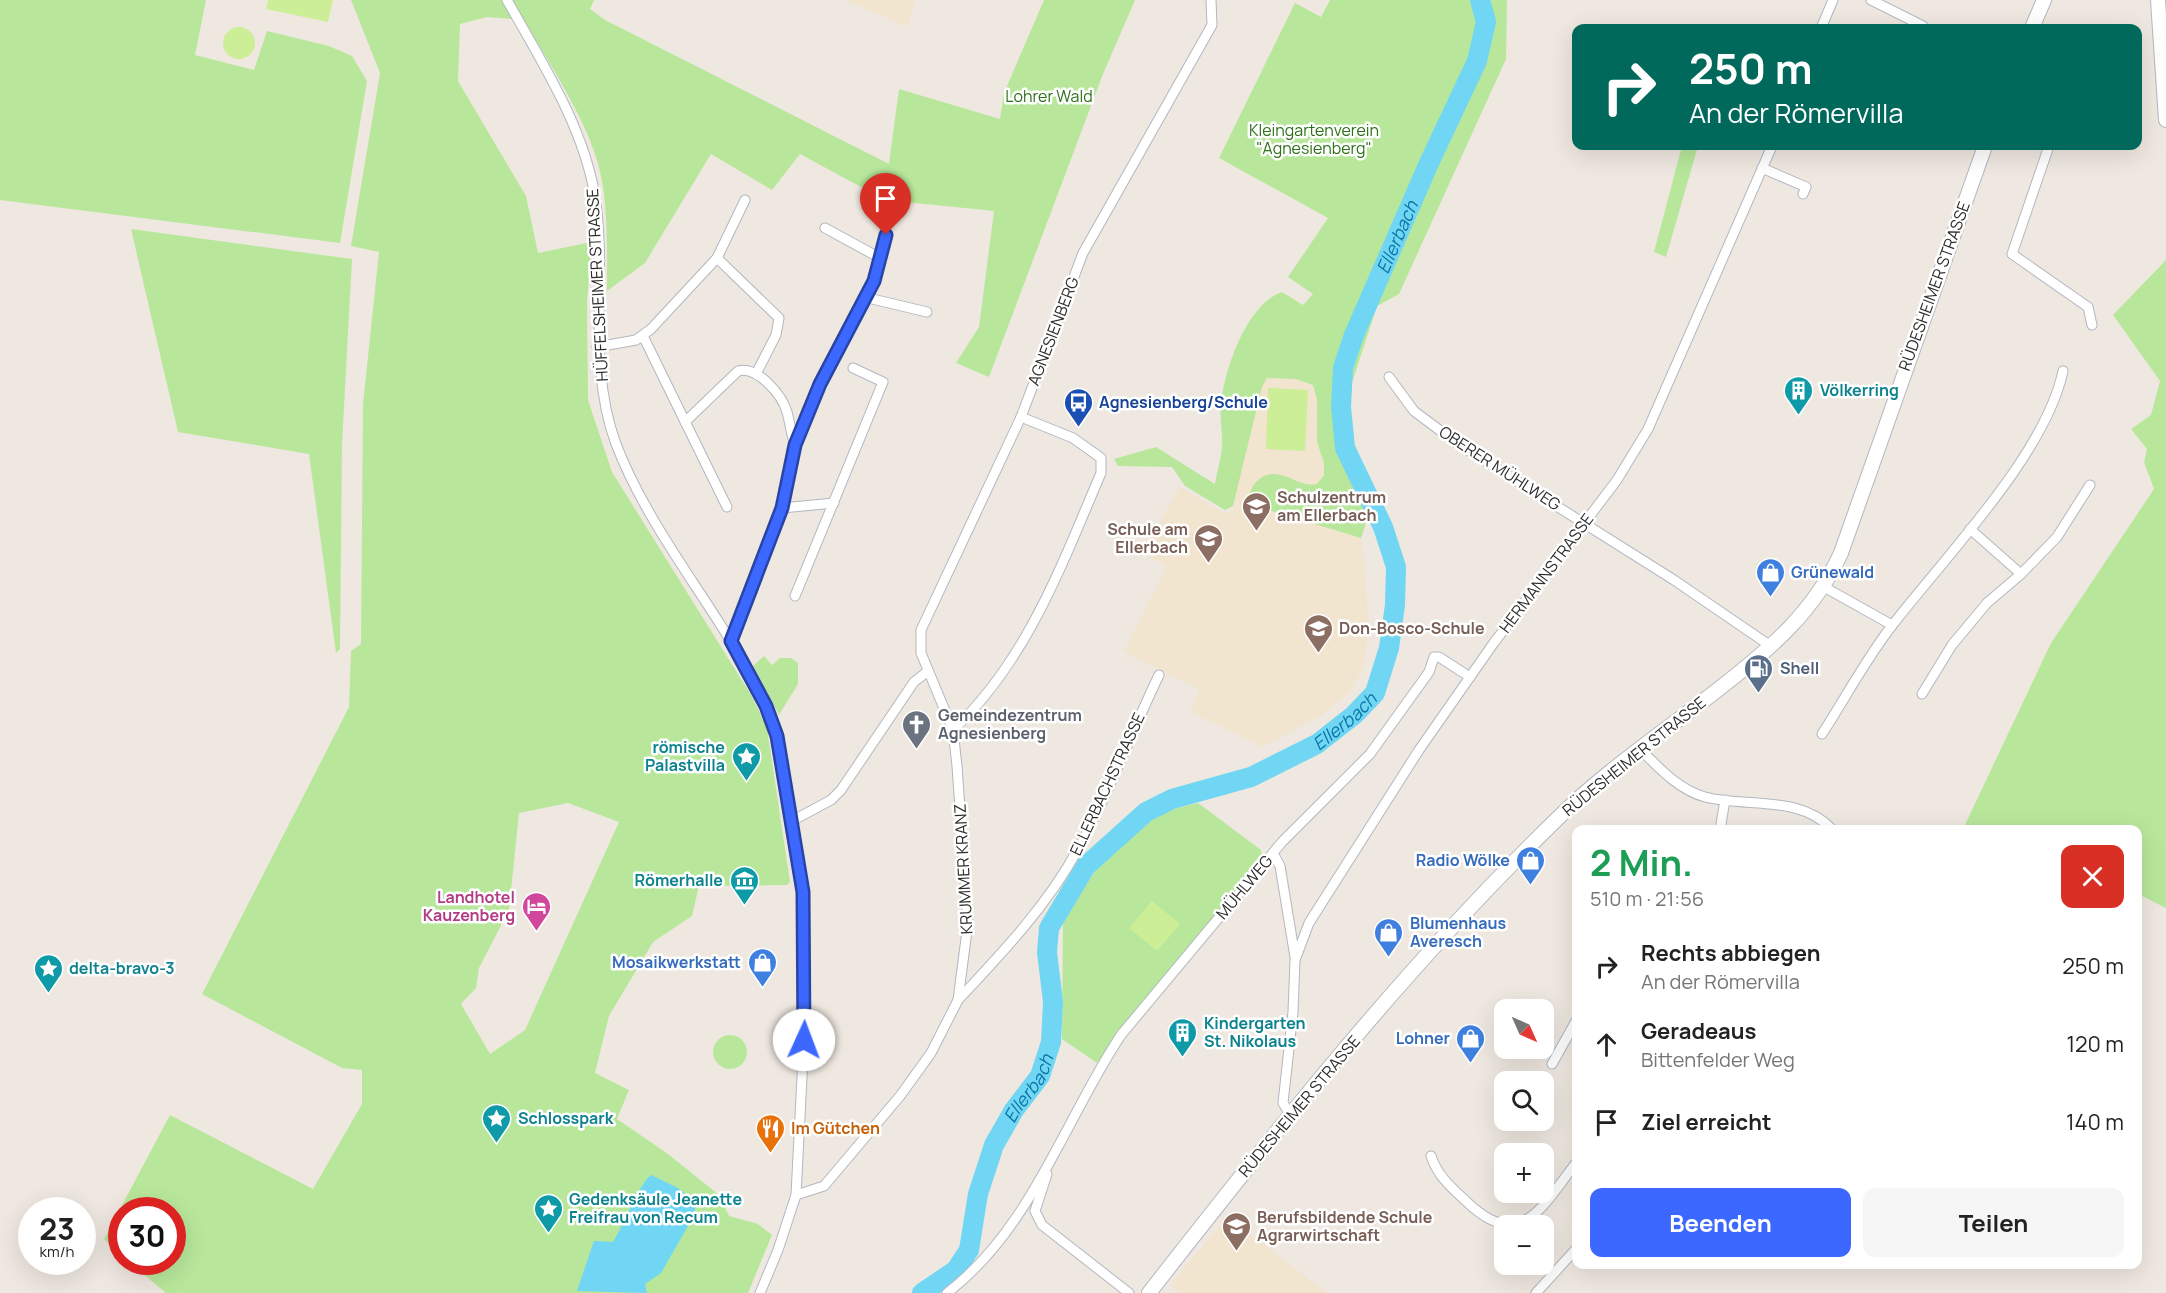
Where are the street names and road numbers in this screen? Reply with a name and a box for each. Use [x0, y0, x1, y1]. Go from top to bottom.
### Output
street label: HÜFFELSHEIMER STRASSE [581, 188, 613, 382]
street label: RÜDESHEIMER STRASSE [1893, 198, 1975, 374]
street label: AGNESIENBERG [1022, 274, 1084, 388]
street label: OBERER MÜHLWEG [1435, 421, 1565, 515]
street label: HERMANNSTRASSE [1494, 509, 1598, 637]
street label: RÜDESHEIMER STRASSE [1558, 691, 1710, 821]
street label: ELLERBACHSTRASSE [1064, 709, 1150, 859]
street label: KRUMMER KRANZ [949, 803, 977, 935]
street label: MÜHLWEG [1211, 850, 1277, 924]
street label: RÜDESHEIMER STRASSE [1233, 1030, 1365, 1182]

